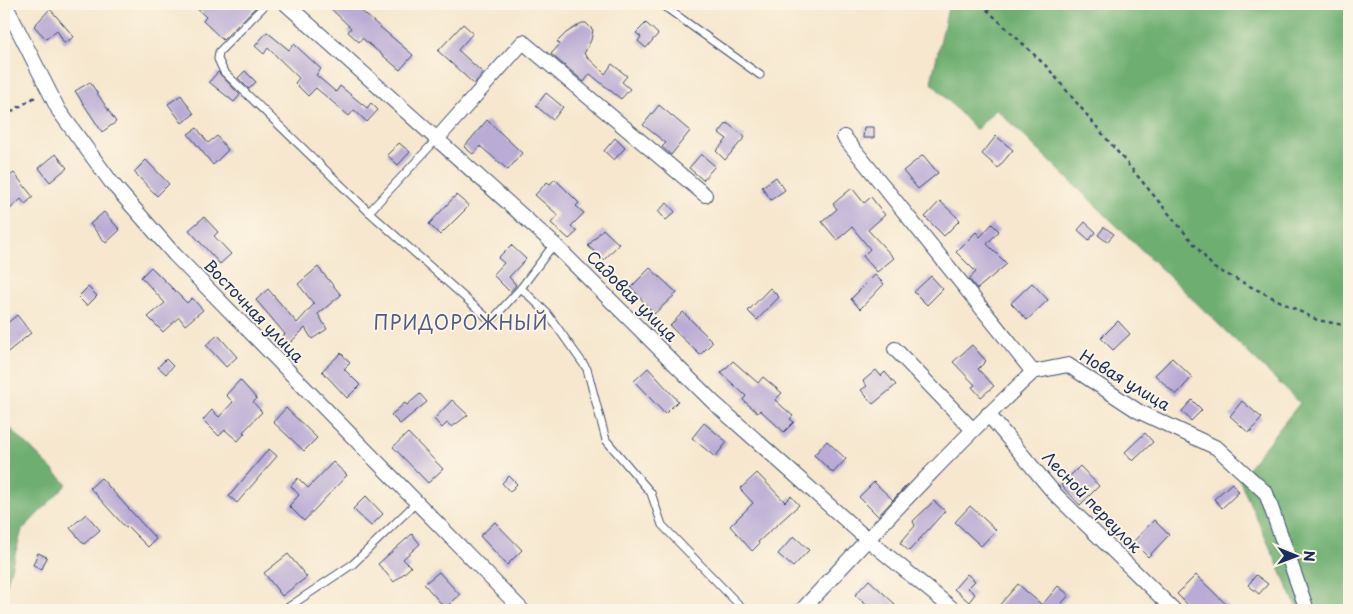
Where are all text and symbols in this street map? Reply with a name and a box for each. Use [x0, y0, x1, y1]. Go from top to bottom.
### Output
street label: Садовая улица [582, 244, 684, 346]
street label: Восточная улица [199, 253, 310, 367]
district label: ПРИДОРОЖНЫЙ [374, 308, 548, 336]
street label: Новая улица [1076, 343, 1175, 416]
street label: Лесной переулок [1038, 445, 1148, 558]
north arrow [1270, 532, 1320, 582]
text: N [1299, 551, 1320, 562]

